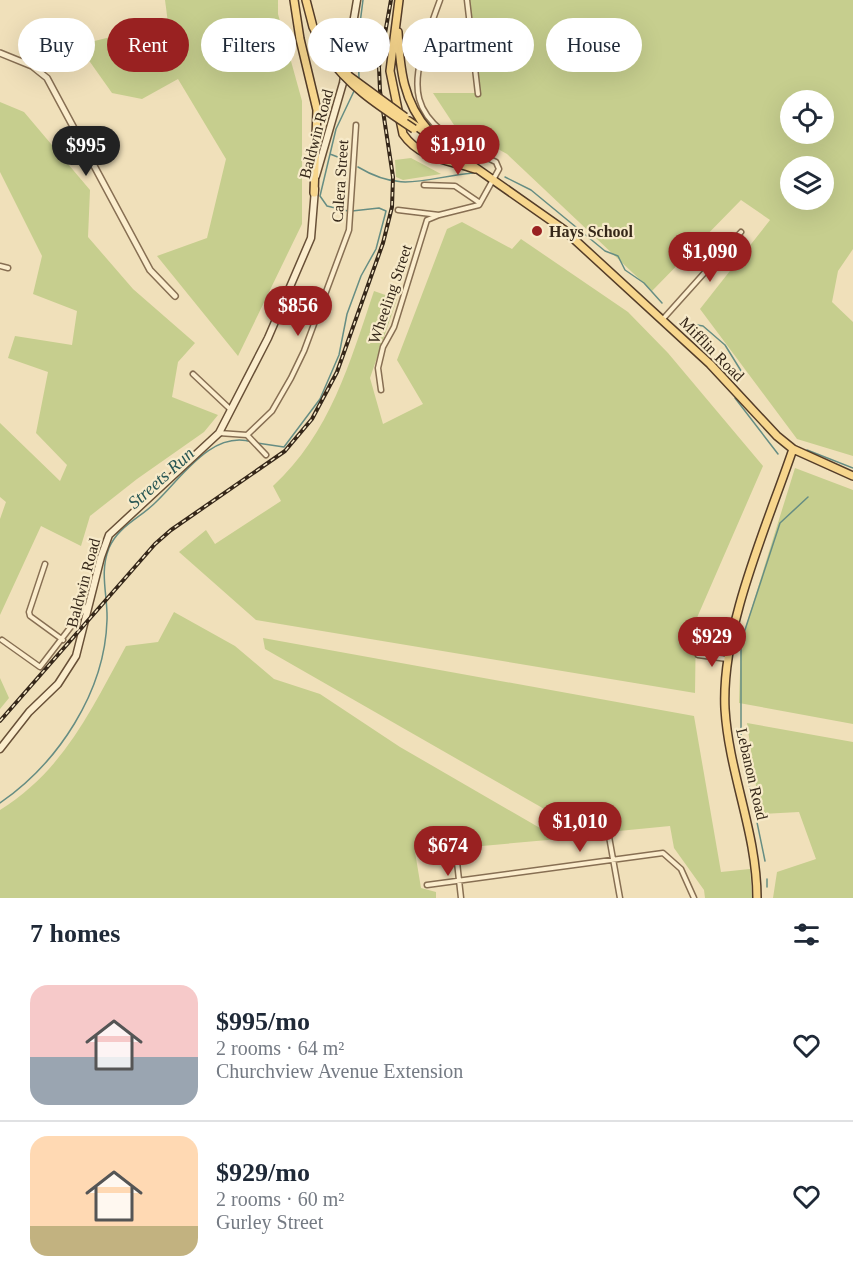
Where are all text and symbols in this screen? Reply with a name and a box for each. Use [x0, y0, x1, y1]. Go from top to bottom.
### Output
chip: Buy [18, 18, 95, 72]
chip: Rent [107, 18, 189, 72]
chip: Filters [201, 18, 296, 72]
chip: New [308, 18, 390, 72]
chip: Apartment [402, 18, 534, 72]
chip: House [546, 18, 642, 72]
street label: Baldwin Road [296, 87, 336, 181]
map controls [780, 90, 834, 210]
button: locate [780, 90, 834, 144]
pin: $1,910 [409, 125, 507, 176]
pin: $995 [50, 126, 122, 177]
text: $1,910 [431, 133, 486, 155]
text: $995 [66, 134, 106, 156]
street label: Calera Street [329, 138, 351, 223]
button: layers [780, 156, 834, 210]
place label: Hays School [549, 223, 634, 241]
marker: Hays School [530, 224, 544, 238]
pin: $1,090 [661, 232, 759, 283]
text: $1,090 [683, 240, 738, 262]
street label: Wheeling Street [365, 242, 416, 346]
pin: $856 [262, 286, 334, 337]
text: $856 [278, 294, 318, 316]
street label: Mifflin Road [676, 313, 748, 385]
water label: Streets Run [124, 443, 198, 513]
street label: Baldwin Road [63, 536, 103, 630]
pin: $929 [676, 617, 748, 668]
text: $929 [692, 625, 732, 647]
street label: Lebanon Road [733, 726, 771, 822]
pin: $1,010 [531, 802, 629, 853]
text: $1,010 [553, 810, 608, 832]
pin: $674 [412, 826, 484, 877]
text: $674 [428, 834, 468, 856]
icon: filters [790, 918, 823, 951]
text: 7 homes [30, 919, 120, 948]
text: $995/mo [216, 1007, 310, 1036]
icon: home [78, 1009, 150, 1081]
icon: heart [790, 1029, 823, 1062]
text: 2 rooms · 64 m² [216, 1037, 344, 1059]
text: Churchview Avenue Extension [216, 1060, 463, 1082]
text: $929/mo [216, 1158, 310, 1187]
icon: home [78, 1160, 150, 1232]
icon: heart [790, 1180, 823, 1213]
text: 2 rooms · 60 m² [216, 1188, 344, 1210]
text: Gurley Street [216, 1211, 323, 1233]

